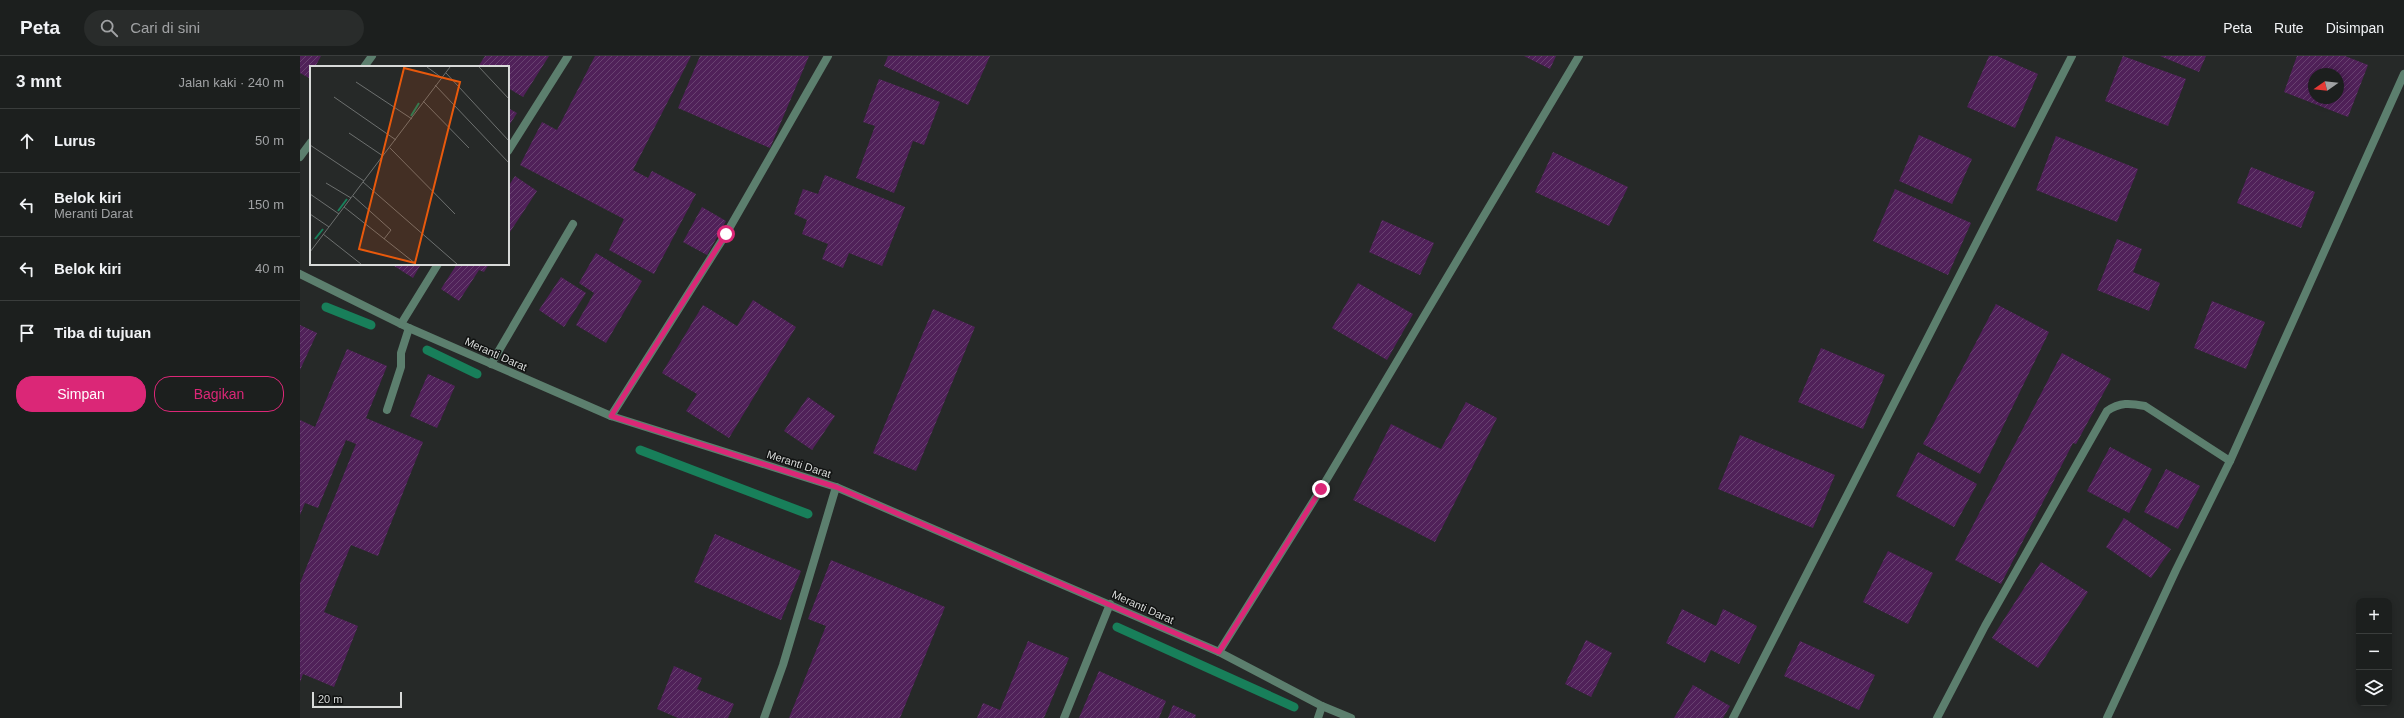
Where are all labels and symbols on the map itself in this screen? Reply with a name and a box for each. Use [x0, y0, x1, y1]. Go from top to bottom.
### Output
inset map [310, 66, 509, 265]
north arrow [2308, 68, 2344, 104]
route start [717, 225, 735, 243]
street label: Meranti Darat [463, 335, 529, 373]
street label: Meranti Darat [765, 448, 833, 480]
route end [1312, 480, 1330, 498]
street label: Meranti Darat [1110, 588, 1176, 626]
scale bar [312, 690, 402, 709]

